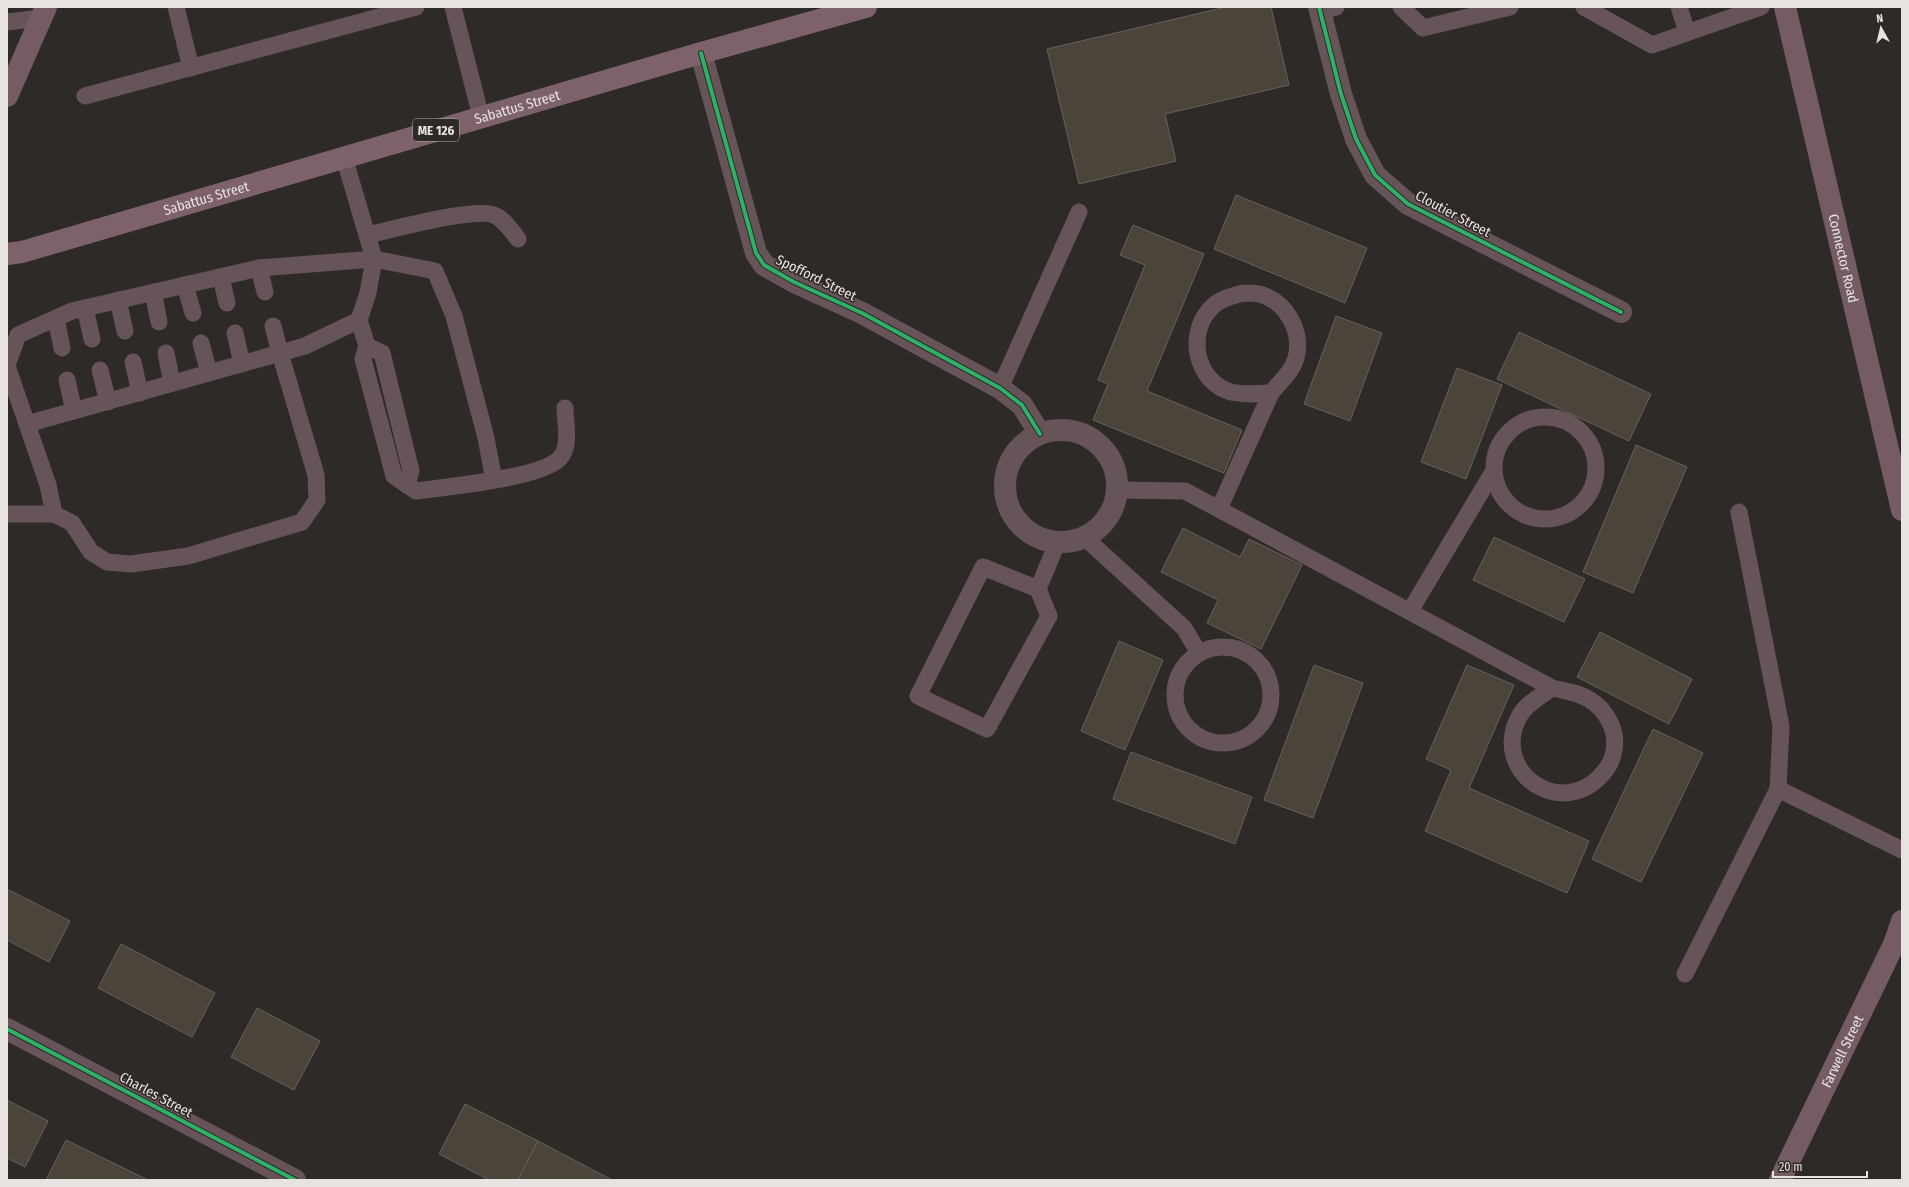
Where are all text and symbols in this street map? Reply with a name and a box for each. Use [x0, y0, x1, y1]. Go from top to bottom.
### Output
north arrow [1861, 8, 1901, 48]
text: N [1876, 12, 1884, 25]
street label: Sabattus Street [472, 86, 562, 127]
road number: ME 126 [413, 119, 459, 141]
street label: Sabattus Street [161, 177, 251, 219]
street label: Cloutier Street [1412, 187, 1494, 241]
street label: Connector Road [1825, 212, 1862, 304]
street label: Spofford Street [773, 251, 859, 305]
street label: Farwell Street [1818, 1012, 1867, 1090]
street label: Charles Street [117, 1069, 196, 1122]
scale bar [1773, 1153, 1867, 1179]
text: 20 m [1779, 1160, 1803, 1174]

